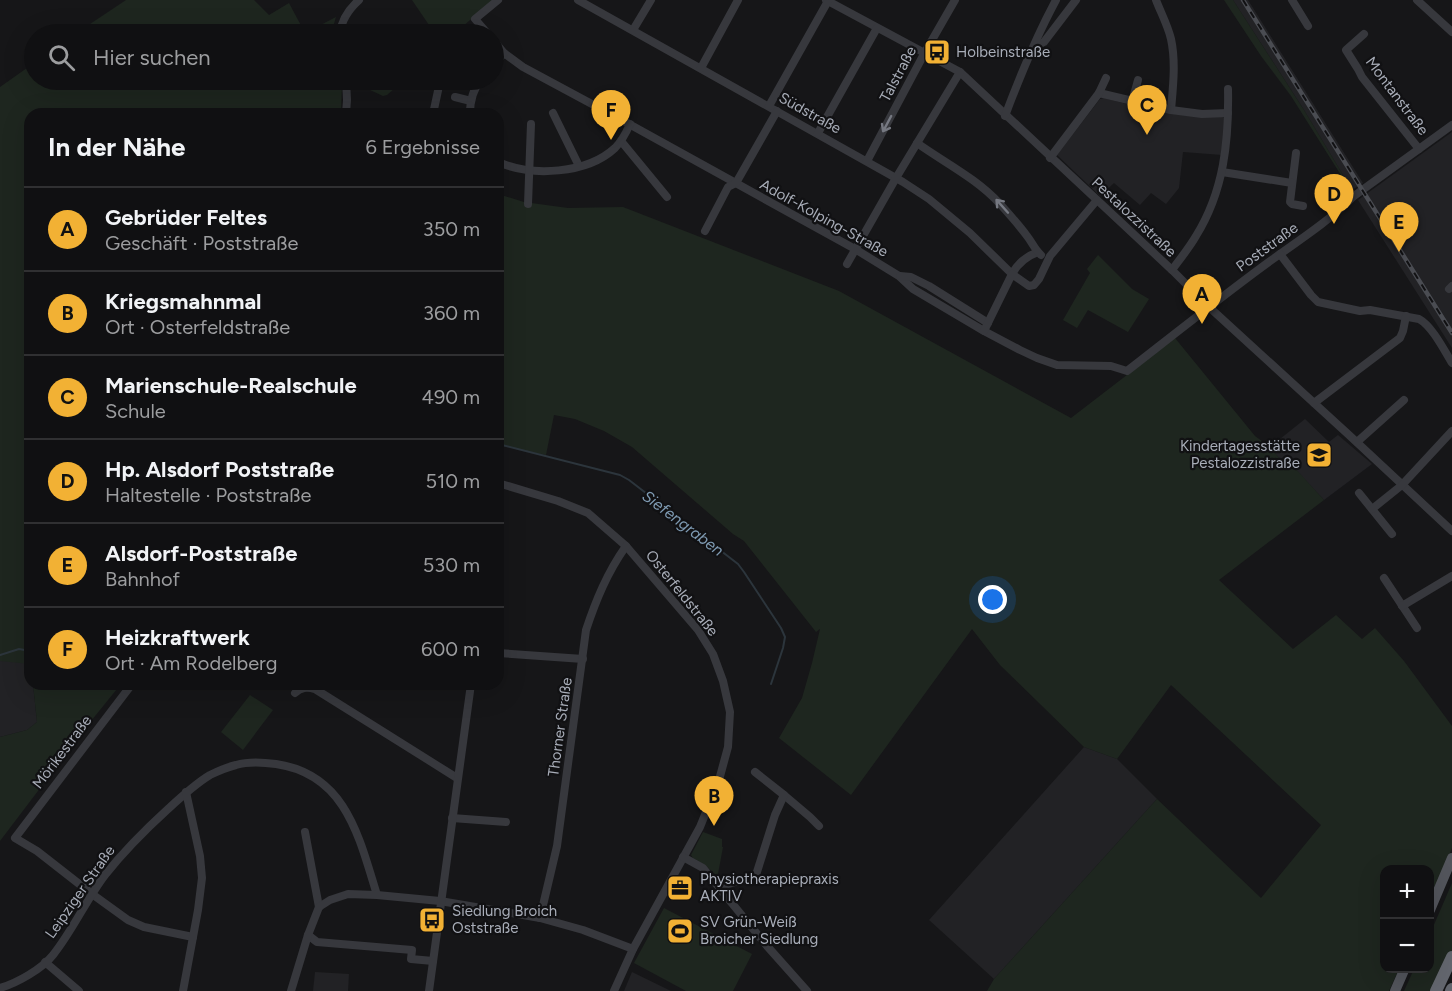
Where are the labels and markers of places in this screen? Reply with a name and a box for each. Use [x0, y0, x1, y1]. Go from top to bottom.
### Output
bus stop icon: Holbeinstraße [922, 37, 952, 67]
place label: Holbeinstraße [956, 43, 1050, 61]
pin: C [1128, 86, 1166, 135]
pin: F [592, 90, 630, 140]
pin: D [1314, 174, 1354, 224]
pin: E [1380, 202, 1418, 252]
pin: A [1182, 274, 1222, 324]
place label: Kindertagesstätte Pestalozzistraße [1180, 437, 1300, 472]
school or university icon: Kindertagesstätte Pestalozzistraße [1304, 440, 1334, 470]
pin: B [694, 776, 734, 826]
place label: Physiotherapiepraxis AKTIV [700, 870, 839, 905]
office icon: Physiotherapiepraxis AKTIV [665, 873, 695, 903]
place label: Siedlung Broich Oststraße [452, 902, 557, 937]
bus stop icon: Siedlung Broich Oststraße [417, 905, 447, 935]
place label: SV Grün-Weiß Broicher Siedlung [700, 913, 818, 948]
sports icon: SV Grün-Weiß Broicher Siedlung [665, 916, 695, 946]

